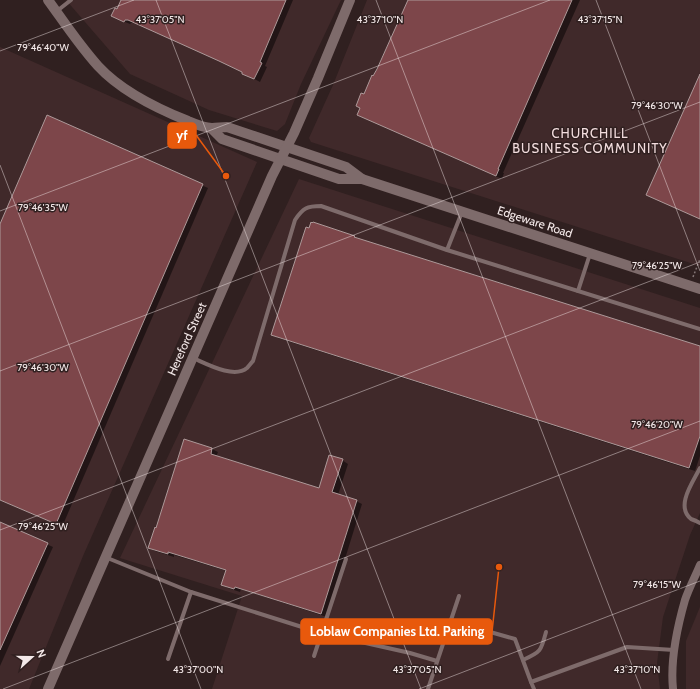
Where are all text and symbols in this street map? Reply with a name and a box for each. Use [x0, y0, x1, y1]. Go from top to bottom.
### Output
text: 43°37'05"N [136, 13, 184, 26]
text: 43°37'10"N [357, 13, 403, 26]
text: 43°37'15"N [577, 13, 623, 26]
text: 79°46'40"W [17, 41, 69, 54]
text: 79°46'30"W [631, 99, 683, 112]
callout: yf [168, 123, 196, 148]
district label: CHURCHILL BUSINESS COMMUNITY [512, 125, 668, 156]
text: yf [176, 127, 188, 143]
text: 79°46'35"W [18, 201, 69, 214]
street label: Edgeware Road [496, 202, 575, 241]
text: 79°46'25"W [632, 259, 682, 272]
street label: Hereford Street [164, 300, 209, 378]
text: 79°46'30"W [17, 361, 69, 374]
text: 79°46'20"W [631, 418, 683, 431]
text: 79°46'25"W [18, 520, 68, 533]
text: 79°46'15"W [633, 578, 681, 591]
callout: Loblaw Companies Ltd. Parking [301, 619, 492, 644]
text: Loblaw Companies Ltd. Parking [310, 623, 485, 639]
north arrow [12, 637, 52, 677]
text: N [33, 647, 49, 660]
text: 43°37'00"N [173, 663, 223, 676]
text: 43°37'05"N [393, 663, 441, 676]
text: 43°37'10"N [614, 663, 660, 676]

